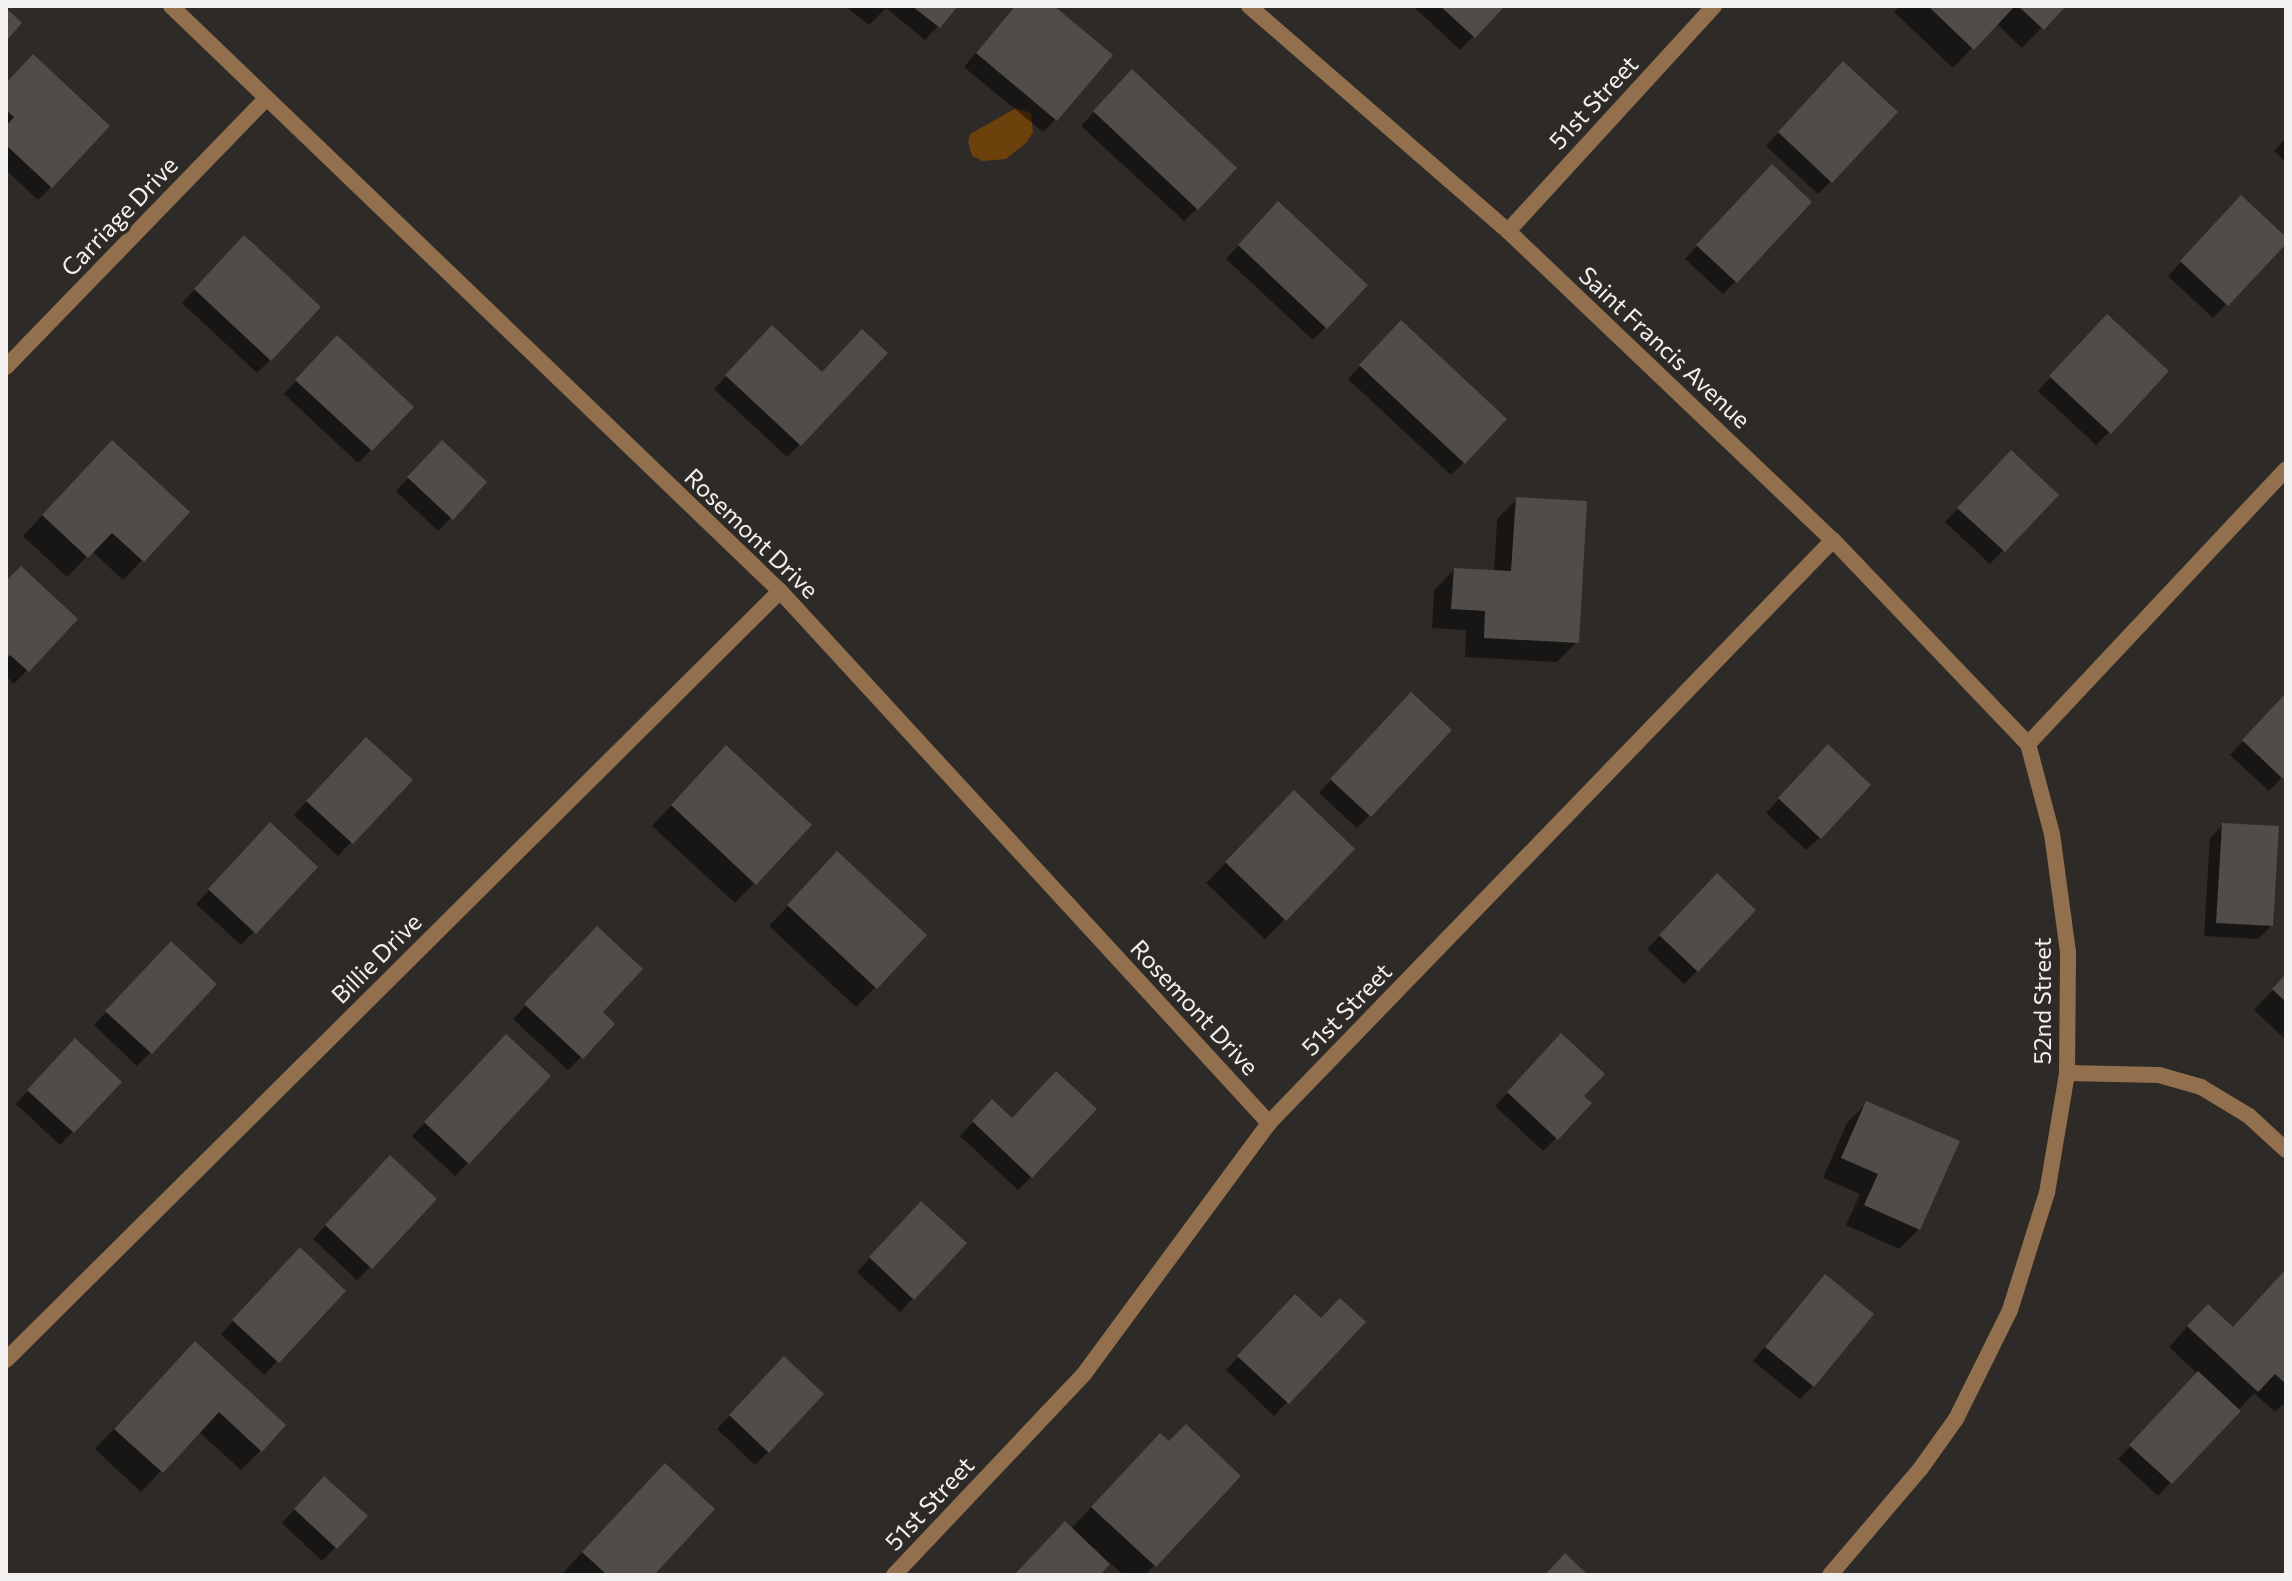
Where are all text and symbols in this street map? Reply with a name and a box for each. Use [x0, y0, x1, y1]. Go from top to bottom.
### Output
street label: 51st Street [1543, 49, 1643, 155]
street label: Carriage Drive [55, 150, 183, 282]
street label: Saint Francis Avenue [1573, 260, 1757, 434]
street label: Rosemont Drive [679, 462, 825, 604]
street label: Billie Drive [325, 907, 427, 1009]
street label: Rosemont Drive [1125, 933, 1265, 1081]
street label: 52nd Street [2028, 937, 2056, 1065]
street label: 51st Street [1295, 957, 1397, 1061]
street label: 51st Street [879, 1450, 979, 1556]

